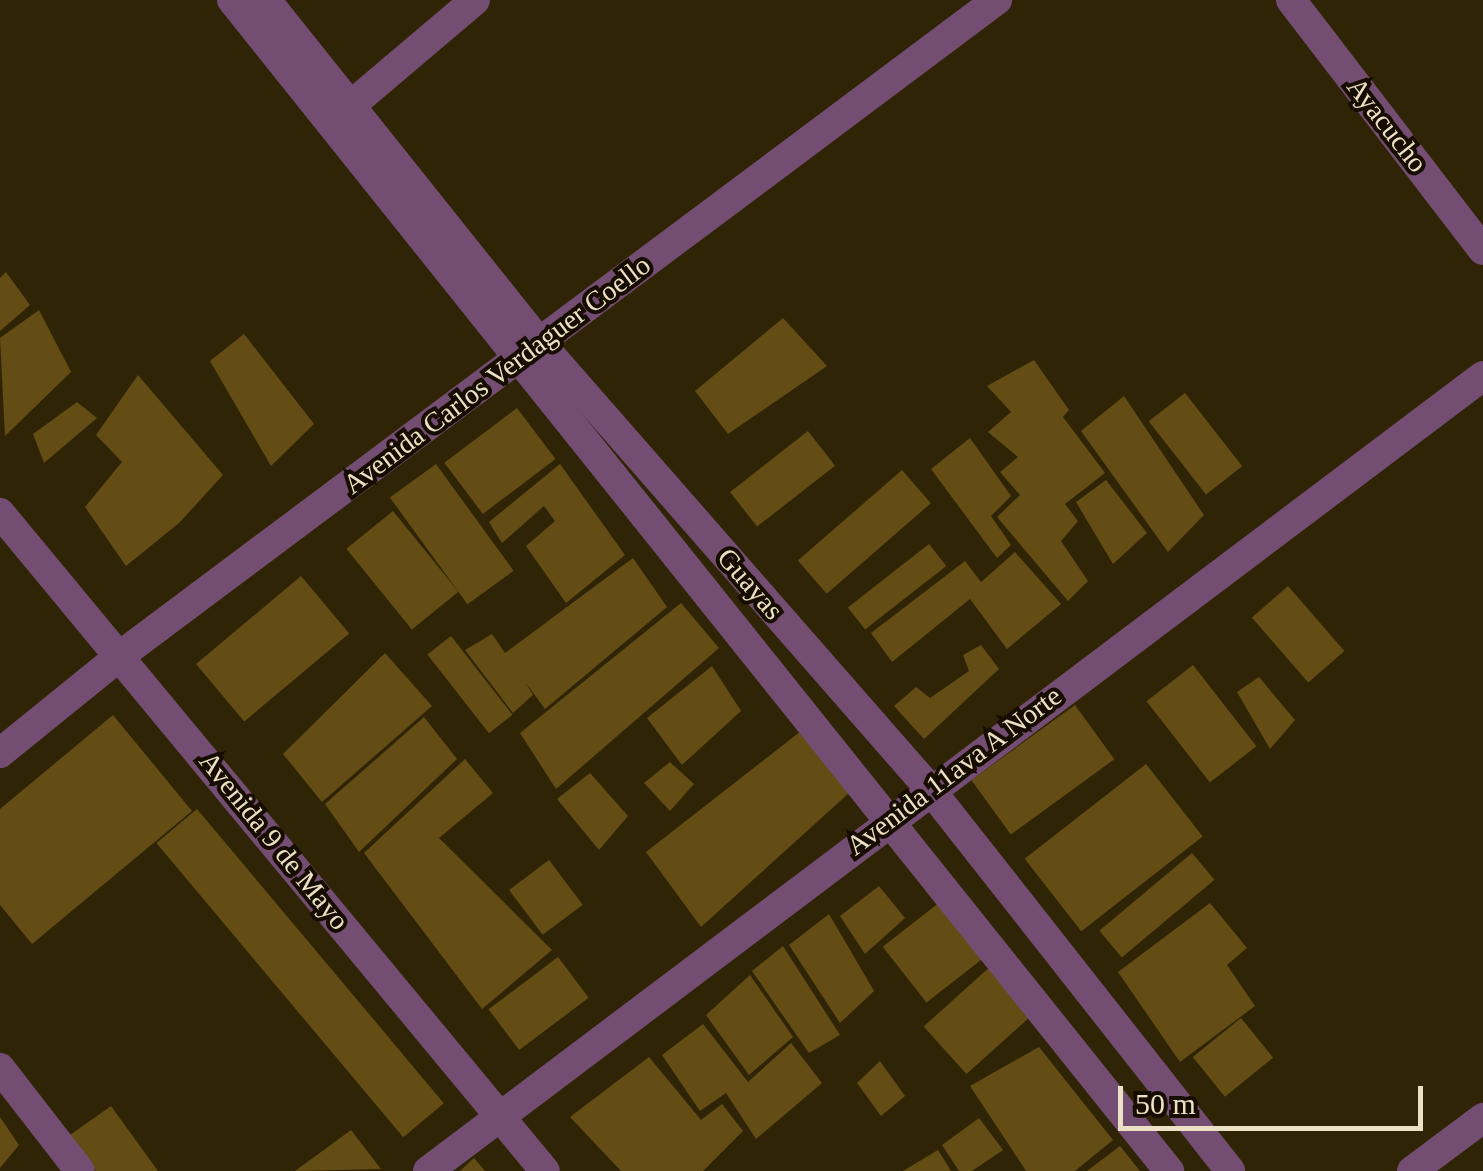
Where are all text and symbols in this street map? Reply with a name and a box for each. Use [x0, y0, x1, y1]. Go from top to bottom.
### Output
street label: Ayacucho [1340, 71, 1434, 179]
street label: Avenida Carlos Verdaguer Coello [337, 248, 657, 502]
street label: Guayas [710, 541, 790, 627]
street label: Avenida 11ava A Norte [839, 678, 1069, 864]
street label: Avenida 9 de Mayo [192, 745, 356, 937]
scale bar [1123, 1066, 1428, 1128]
text: 50 m [1135, 1087, 1196, 1120]

